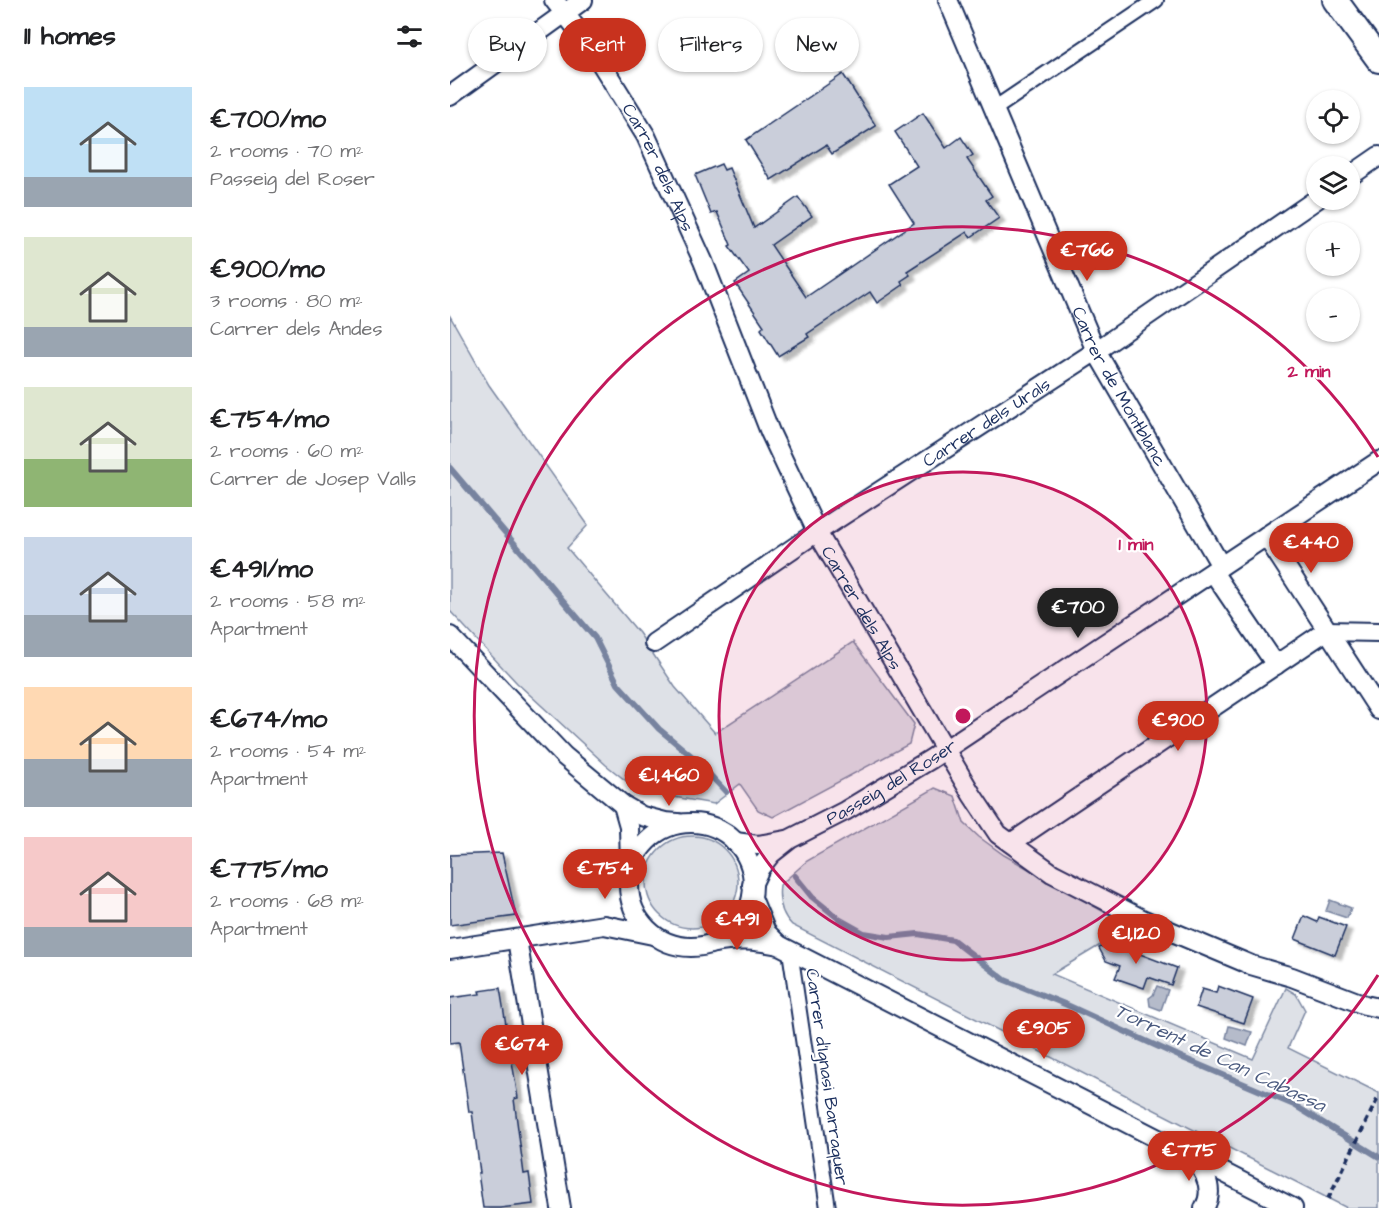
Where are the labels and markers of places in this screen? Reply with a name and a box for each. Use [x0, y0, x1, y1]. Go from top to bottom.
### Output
pin: €766 [1051, 231, 1123, 282]
pin: €440 [1275, 523, 1347, 574]
pin: €700 [1042, 588, 1114, 639]
pin: €900 [1142, 701, 1214, 752]
centre of rings [953, 706, 973, 726]
pin: €1,460 [620, 756, 718, 807]
pin: €754 [569, 849, 641, 900]
pin: €491 [701, 900, 773, 951]
pin: €1,120 [1087, 914, 1185, 965]
pin: €905 [1008, 1009, 1080, 1060]
pin: €674 [486, 1025, 558, 1076]
pin: €775 [1153, 1131, 1225, 1182]

